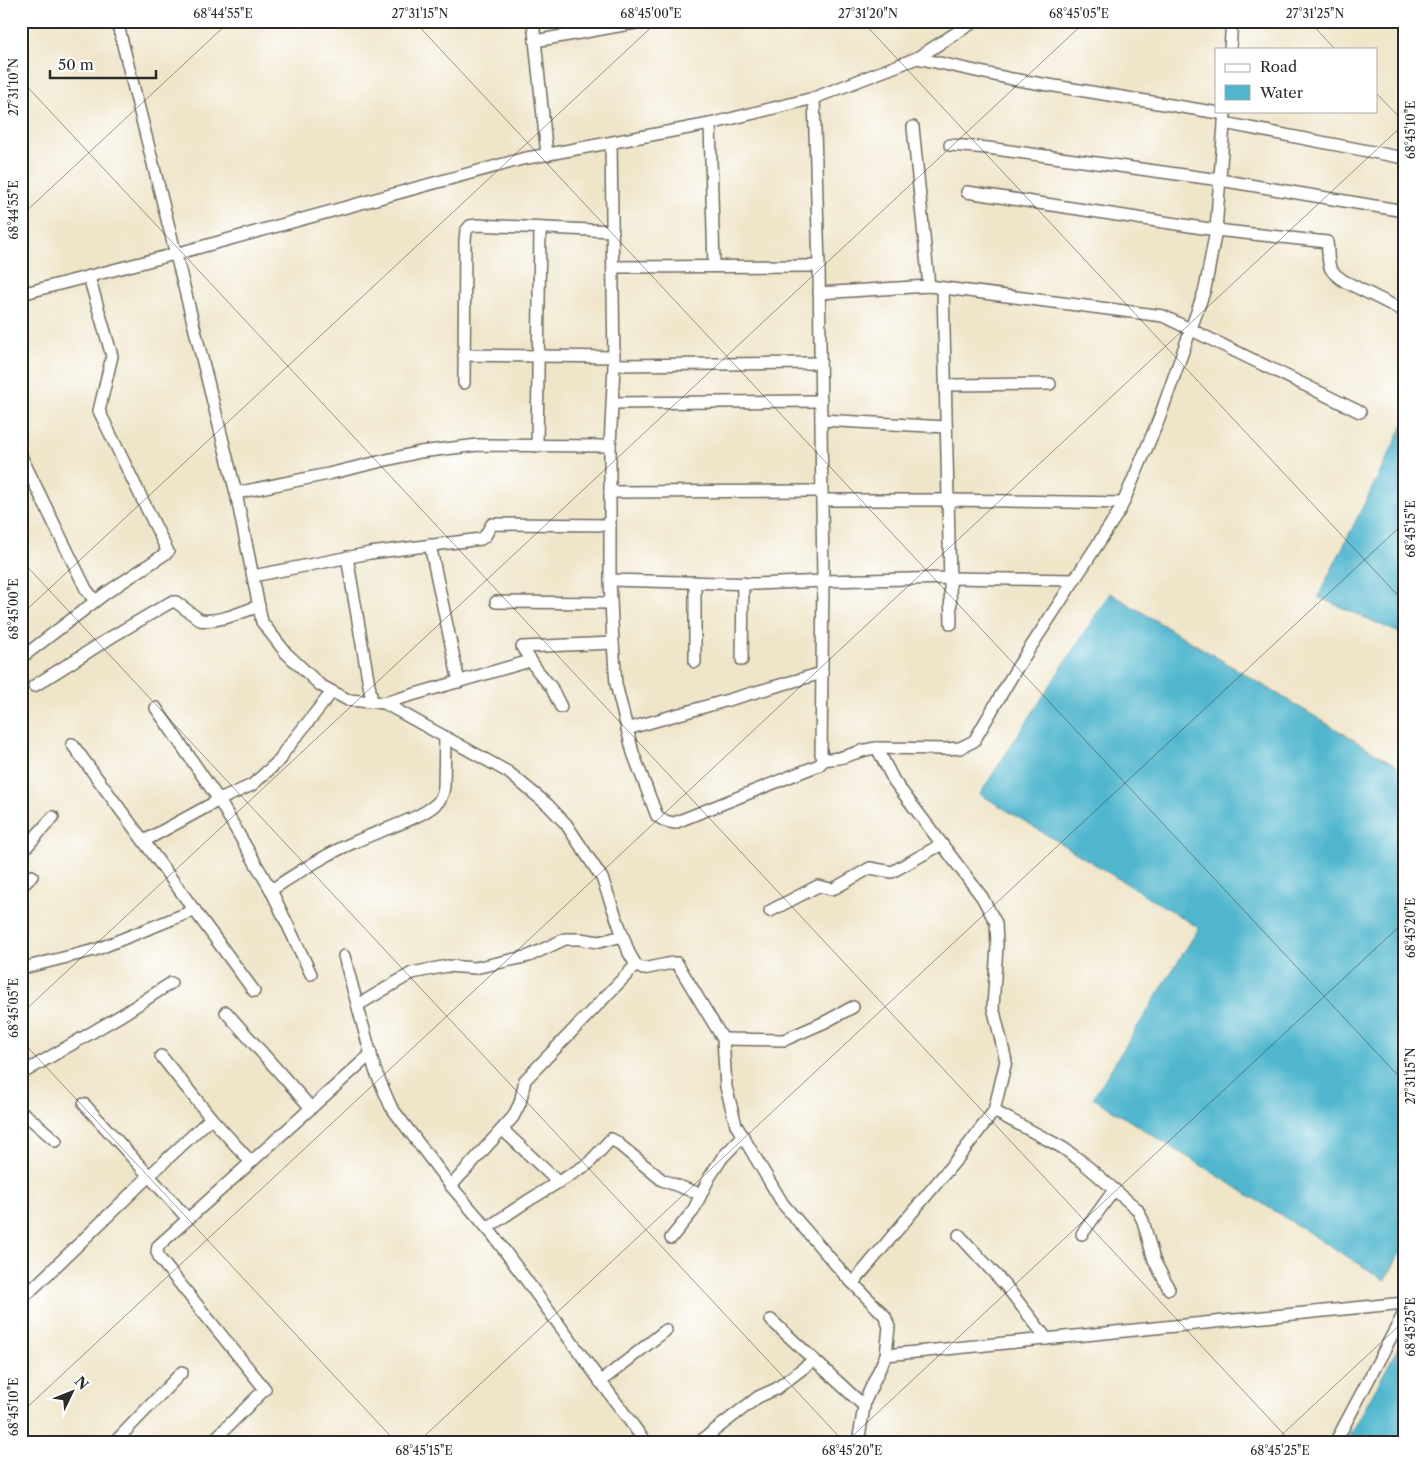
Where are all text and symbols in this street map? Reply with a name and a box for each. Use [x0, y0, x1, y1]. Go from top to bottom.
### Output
text: 68°44'55"E [193, 6, 253, 21]
text: 27°31'15"N [392, 6, 448, 21]
text: 68°45'00"E [620, 6, 682, 21]
text: 27°31'20"N [838, 6, 898, 21]
text: 68°45'05"E [1049, 6, 1109, 21]
text: 27°31'25"N [1286, 6, 1344, 21]
scale bar [50, 48, 156, 80]
legend [1215, 48, 1378, 112]
text: 50 m [58, 55, 94, 74]
text: Road [1260, 57, 1297, 76]
text: 27°31'10"N [6, 58, 21, 116]
text: Water [1259, 83, 1304, 102]
text: 68°45'10"E [1403, 101, 1418, 159]
text: 68°44'55"E [6, 180, 21, 240]
text: 68°45'15"E [1403, 500, 1418, 558]
text: 68°45'00"E [6, 578, 21, 640]
text: 68°45'20"E [1403, 898, 1418, 958]
text: 68°45'05"E [6, 978, 21, 1038]
text: 27°31'15"N [1403, 1048, 1418, 1104]
text: 68°45'25"E [1403, 1297, 1418, 1357]
north arrow [48, 1366, 98, 1416]
text: N [71, 1373, 92, 1394]
text: 68°45'10"E [6, 1378, 21, 1436]
text: 68°45'15"E [395, 1443, 453, 1458]
text: 68°45'20"E [822, 1443, 882, 1458]
text: 68°45'25"E [1250, 1443, 1310, 1458]

